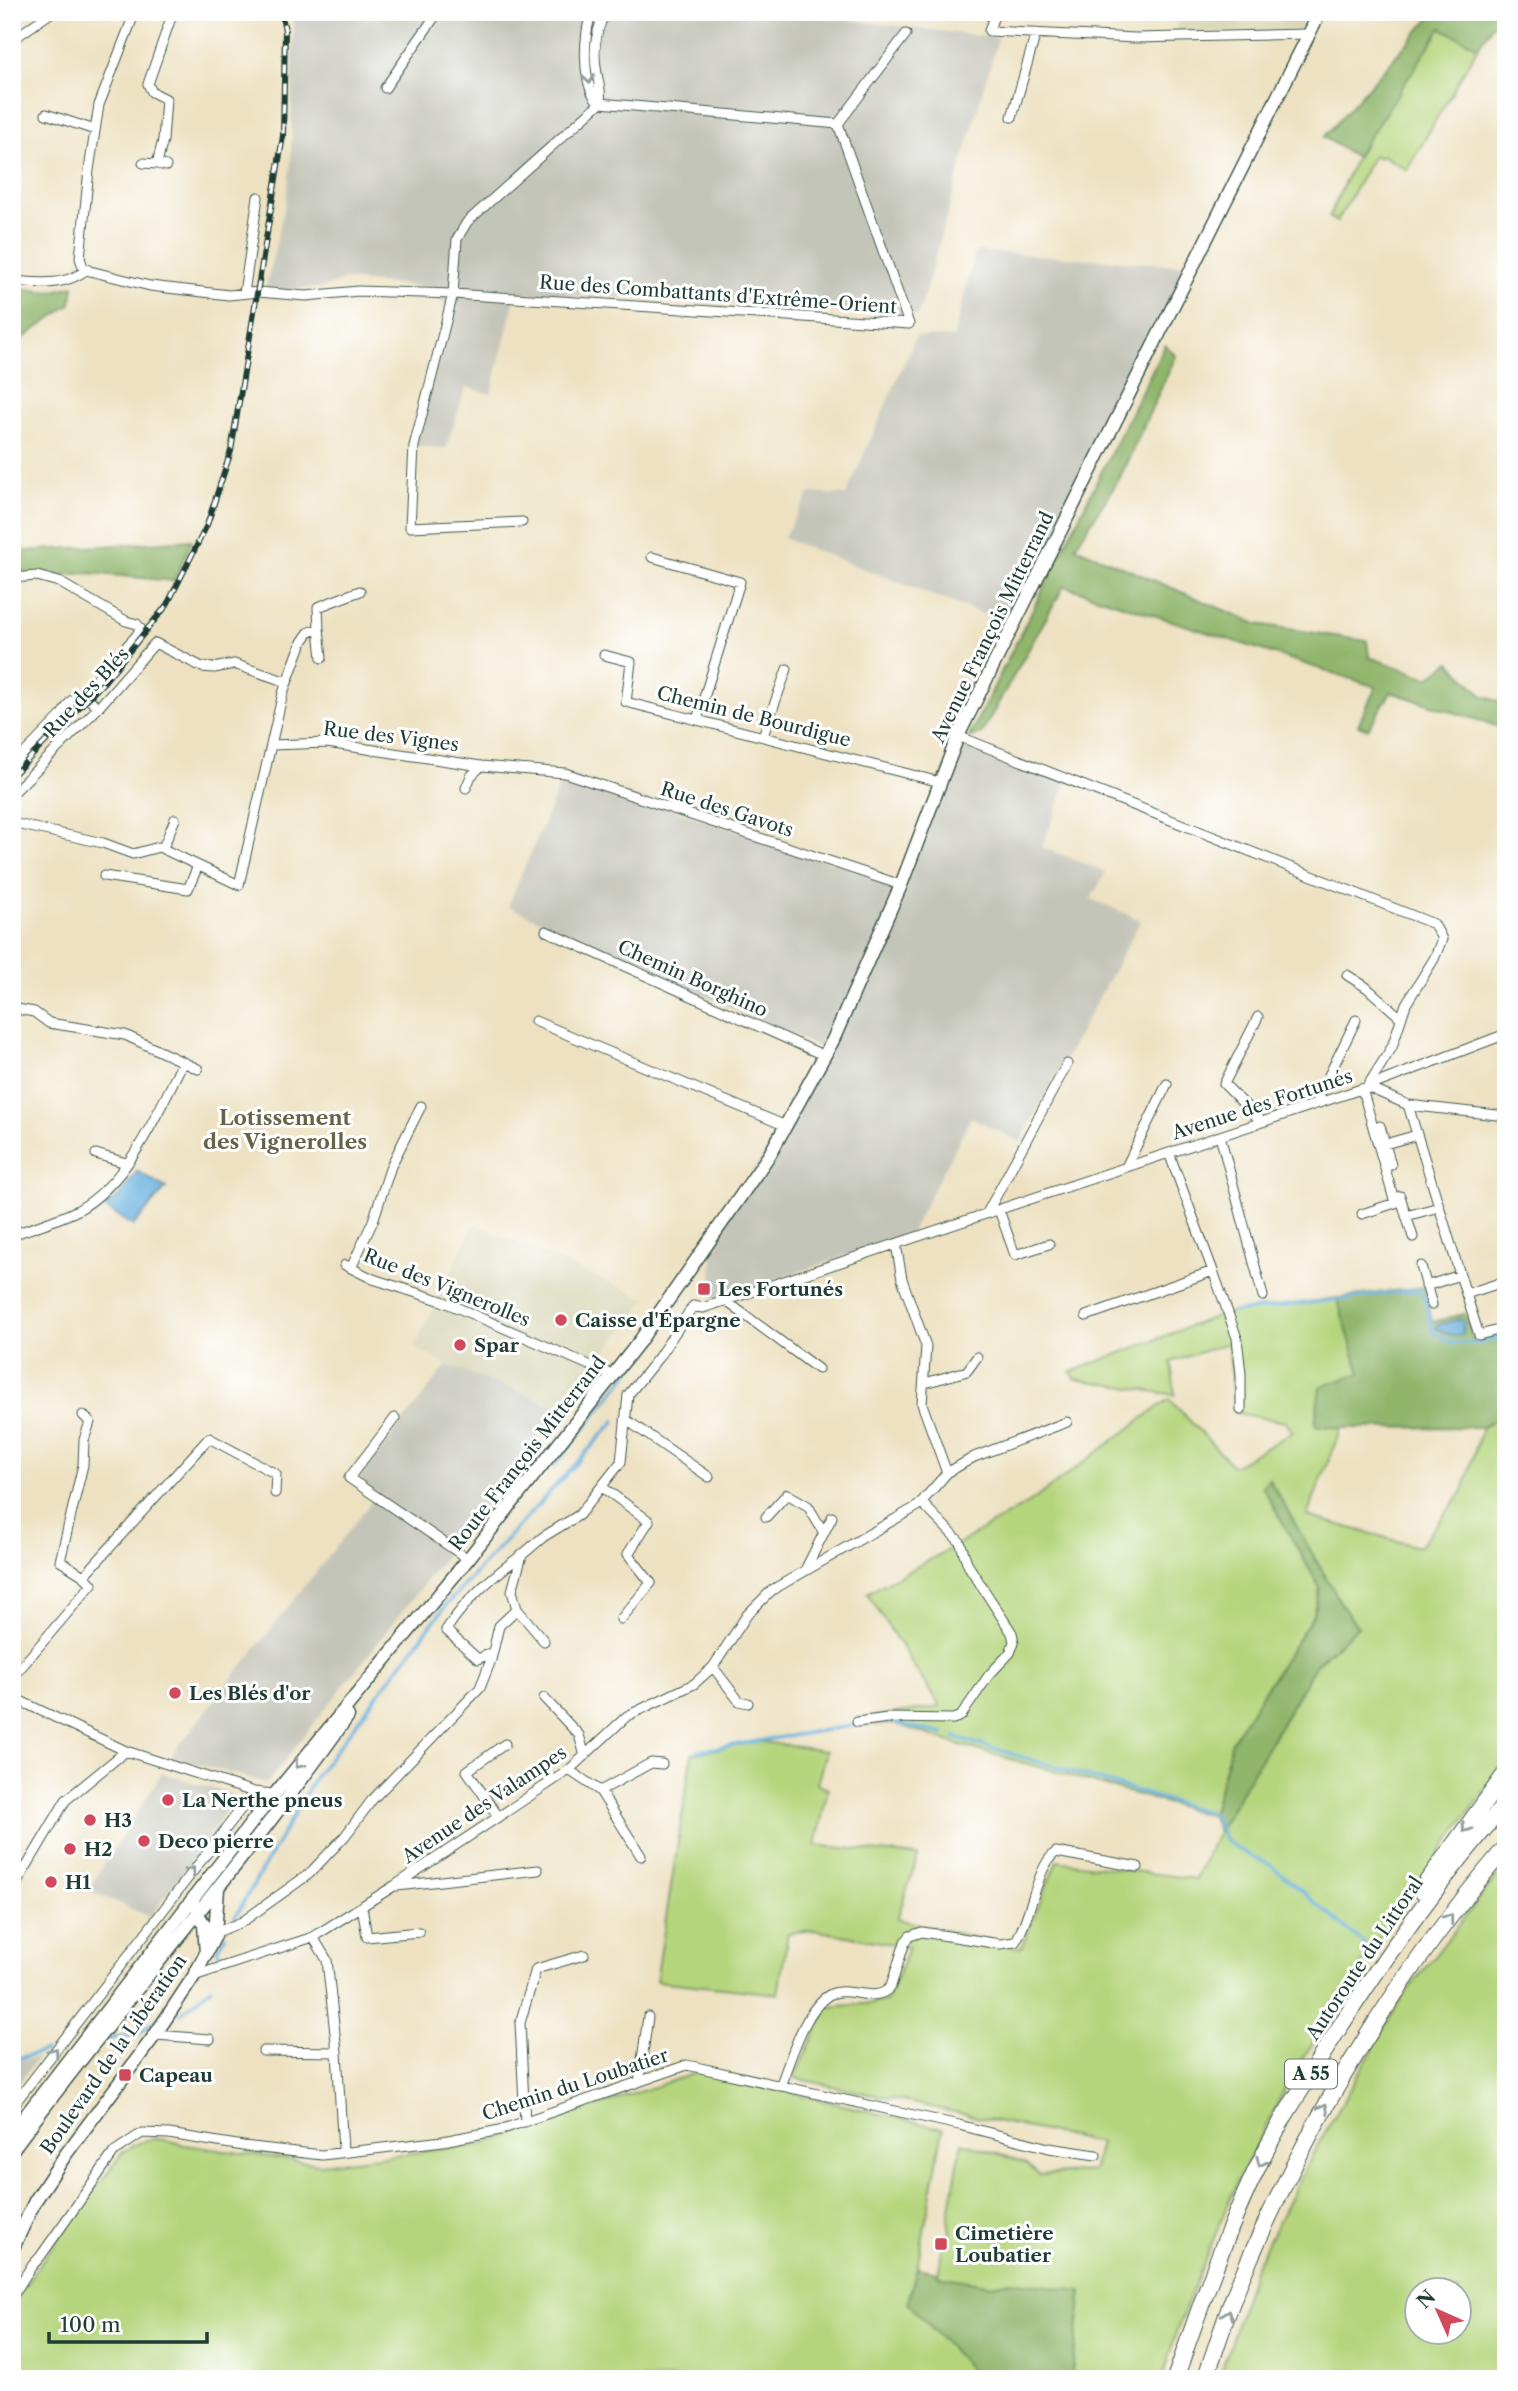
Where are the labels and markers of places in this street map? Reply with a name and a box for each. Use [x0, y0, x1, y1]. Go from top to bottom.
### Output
place label: Les Fortunés [718, 1278, 843, 1301]
marker: Les Fortunés [696, 1281, 712, 1297]
place label: Caisse d'Épargne [575, 1309, 741, 1332]
marker: Caisse d'Épargne [553, 1312, 569, 1328]
place label: Spar [474, 1334, 520, 1357]
marker: Spar [452, 1337, 468, 1353]
place label: Les Blés d'or [189, 1682, 311, 1705]
marker: Les Blés d'or [167, 1685, 183, 1701]
place label: La Nerthe pneus [182, 1789, 343, 1812]
marker: La Nerthe pneus [160, 1792, 176, 1808]
place label: H3 [104, 1809, 132, 1832]
marker: H3 [82, 1812, 98, 1828]
place label: Deco pierre [158, 1830, 274, 1853]
marker: Deco pierre [136, 1833, 152, 1849]
place label: H2 [84, 1838, 113, 1861]
marker: H2 [62, 1841, 78, 1857]
place label: H1 [65, 1871, 91, 1894]
marker: H1 [43, 1874, 59, 1890]
place label: Capeau [139, 2064, 213, 2087]
marker: Capeau [117, 2067, 133, 2083]
place label: Cimetière Loubatier [955, 2222, 1054, 2267]
marker: Cimetière Loubatier [933, 2236, 949, 2252]

